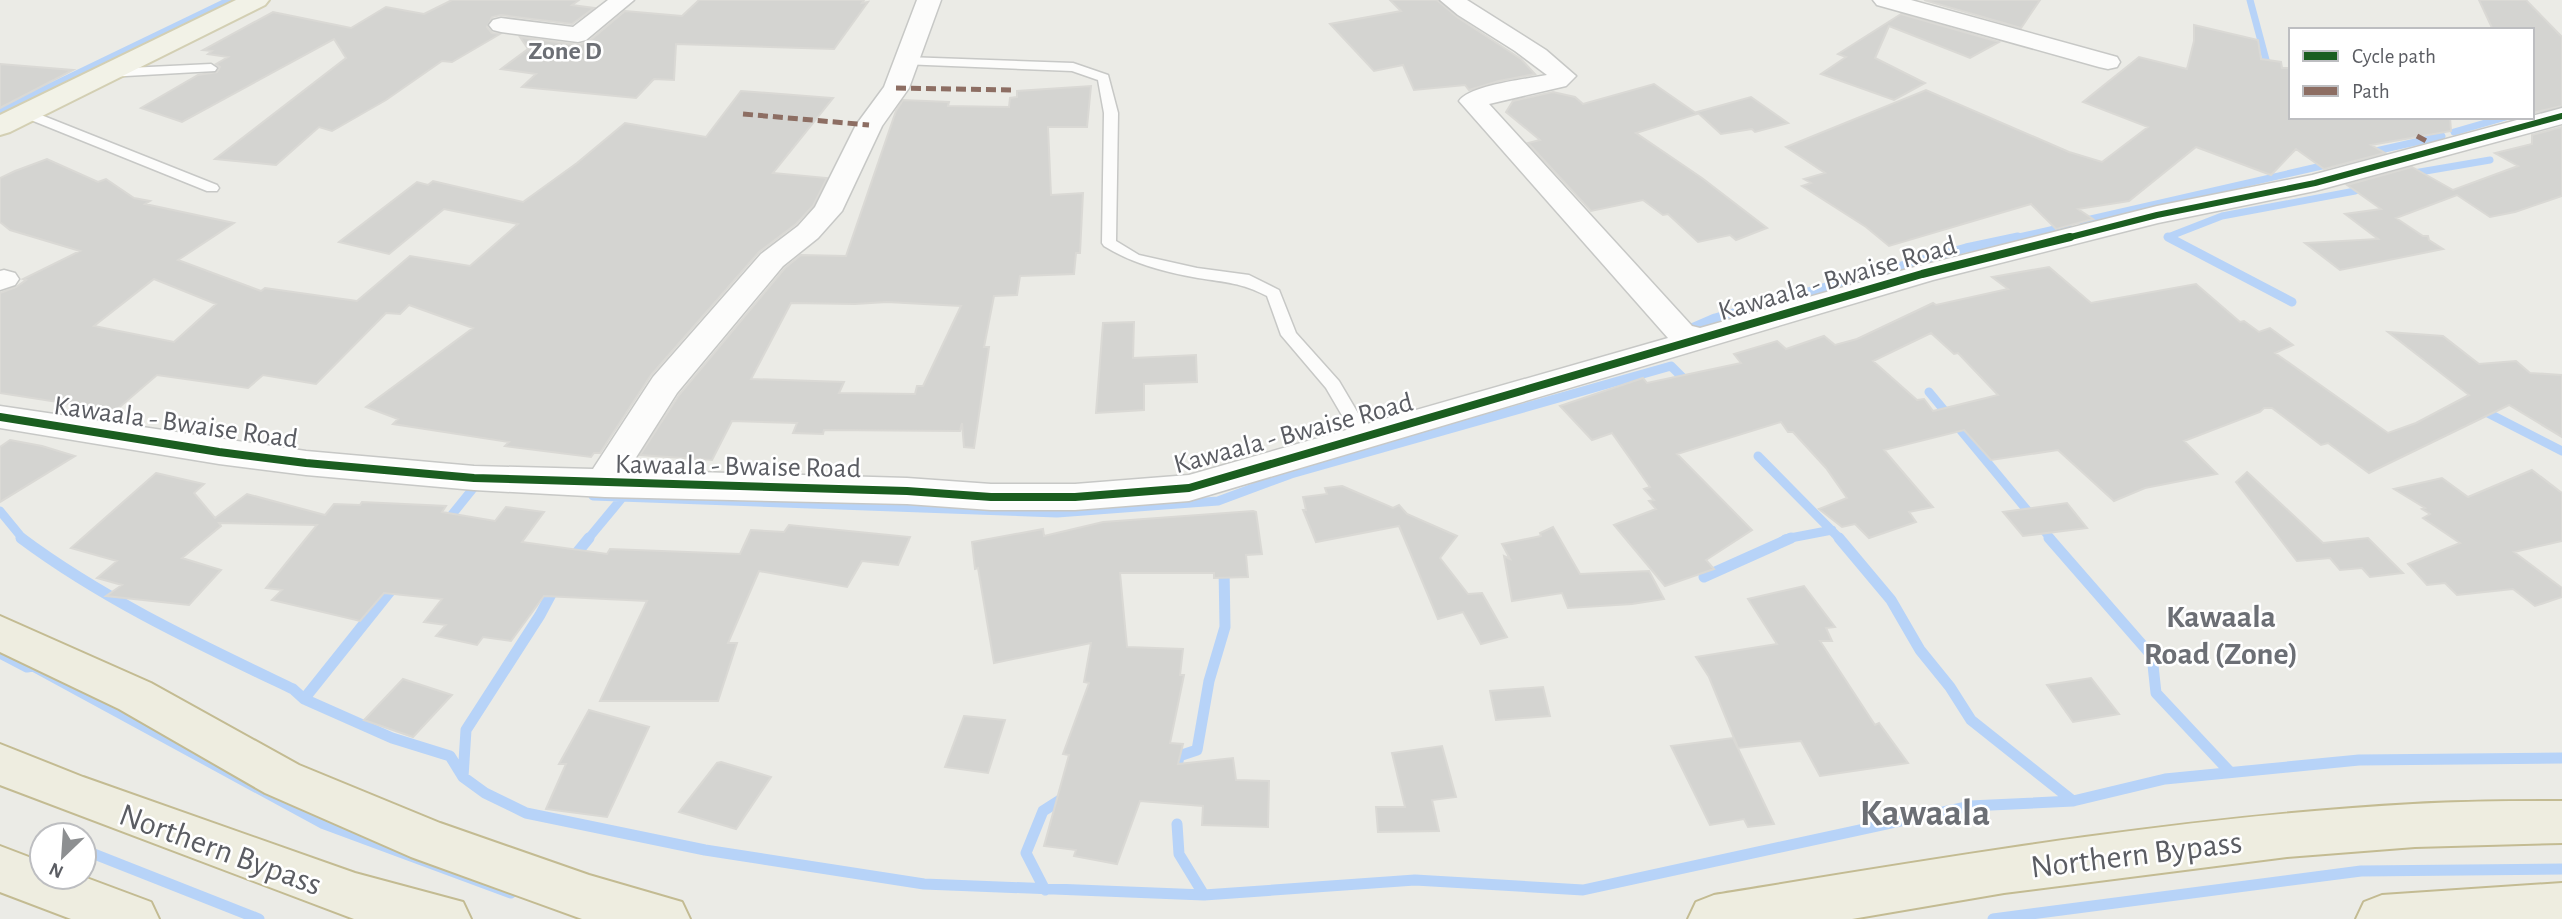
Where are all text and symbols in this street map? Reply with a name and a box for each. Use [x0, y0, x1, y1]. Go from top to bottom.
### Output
legend [2289, 28, 2534, 119]
district label: Zone D [528, 38, 602, 64]
text: Cycle path [2352, 46, 2436, 67]
text: Path [2352, 81, 2390, 102]
street label: Kawaala - Bwaise Road [1715, 232, 1960, 326]
street label: Kawaala - Bwaise Road [1171, 389, 1416, 479]
street label: Kawaala - Bwaise Road [52, 392, 300, 454]
street label: Kawaala - Bwaise Road [615, 451, 861, 483]
district label: Kawaala Road (Zone) [2144, 601, 2298, 670]
district label: Kawaala [1860, 795, 1990, 833]
street label: Northern Bypass [115, 798, 326, 902]
north arrow [28, 821, 98, 891]
street label: Northern Bypass [2029, 826, 2244, 885]
text: N [46, 859, 66, 881]

